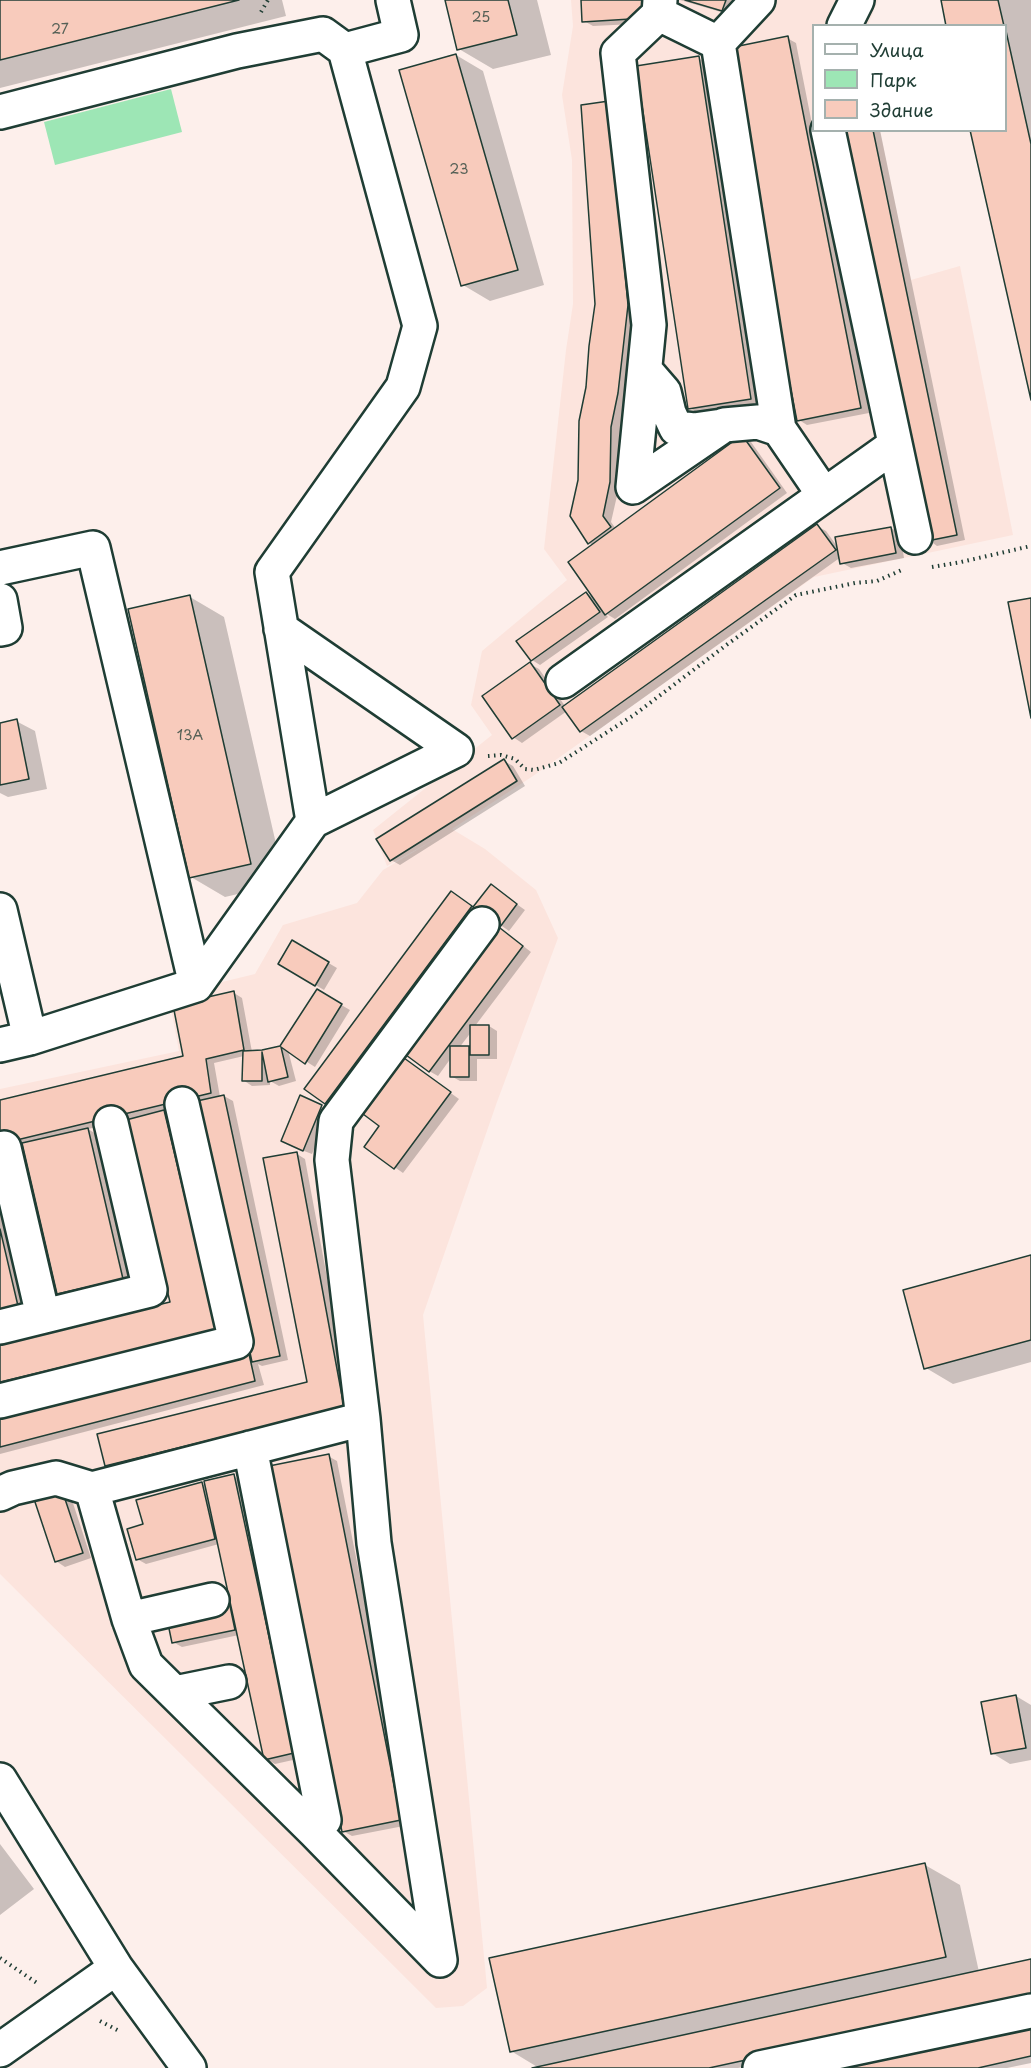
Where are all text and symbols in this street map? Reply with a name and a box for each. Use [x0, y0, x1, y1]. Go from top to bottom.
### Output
house number: 25 [472, 10, 490, 26]
house number: 27 [51, 22, 69, 38]
legend [812, 24, 1007, 132]
text: Улица [870, 36, 924, 63]
text: Парк [870, 66, 916, 93]
text: Здание [870, 96, 933, 123]
house number: 23 [450, 162, 468, 178]
house number: 13А [177, 728, 203, 744]

